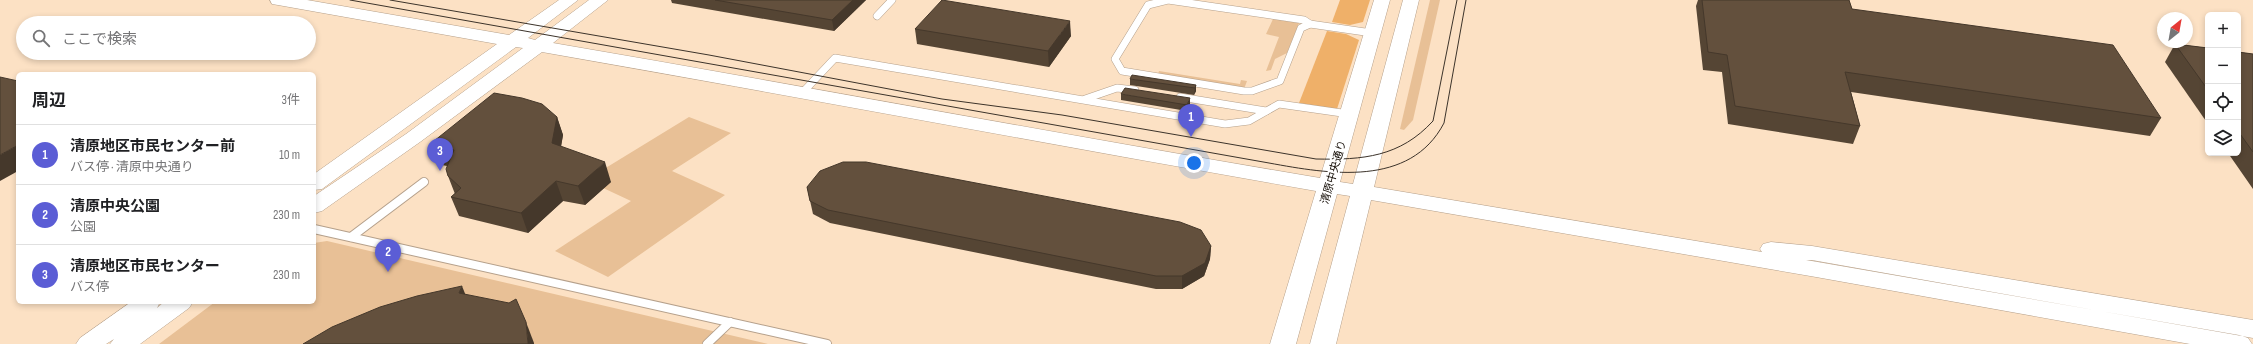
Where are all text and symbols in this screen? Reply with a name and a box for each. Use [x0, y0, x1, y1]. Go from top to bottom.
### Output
north arrow [2157, 12, 2193, 48]
map controls [2205, 12, 2241, 156]
button: + [2205, 12, 2241, 48]
search box [16, 16, 316, 60]
icon: search [30, 27, 52, 49]
text: ここで検索 [62, 30, 137, 49]
button: − [2205, 48, 2241, 84]
button: locate [2205, 84, 2241, 120]
text: 周辺 [32, 91, 66, 111]
text: 3件 [282, 92, 300, 108]
pin: 1 [1178, 104, 1204, 137]
button: layers [2205, 120, 2241, 156]
text: 清原地区市民センター前 [70, 137, 235, 156]
pin: 3 [427, 138, 453, 171]
street label: 清原中央通り [1318, 139, 1349, 206]
text: 1 [42, 147, 48, 163]
text: 10 m [279, 147, 300, 163]
your location [1184, 153, 1204, 173]
text: バス停 · 清原中央通り [70, 159, 194, 175]
text: 清原中央公園 [70, 197, 160, 216]
text: 2 [42, 207, 48, 223]
text: 230 m [273, 207, 300, 223]
text: 公園 [70, 219, 96, 235]
pin: 2 [375, 239, 401, 272]
text: 清原地区市民センター [70, 257, 220, 276]
text: 3 [42, 267, 48, 283]
text: 230 m [273, 267, 300, 283]
text: バス停 [70, 279, 109, 295]

